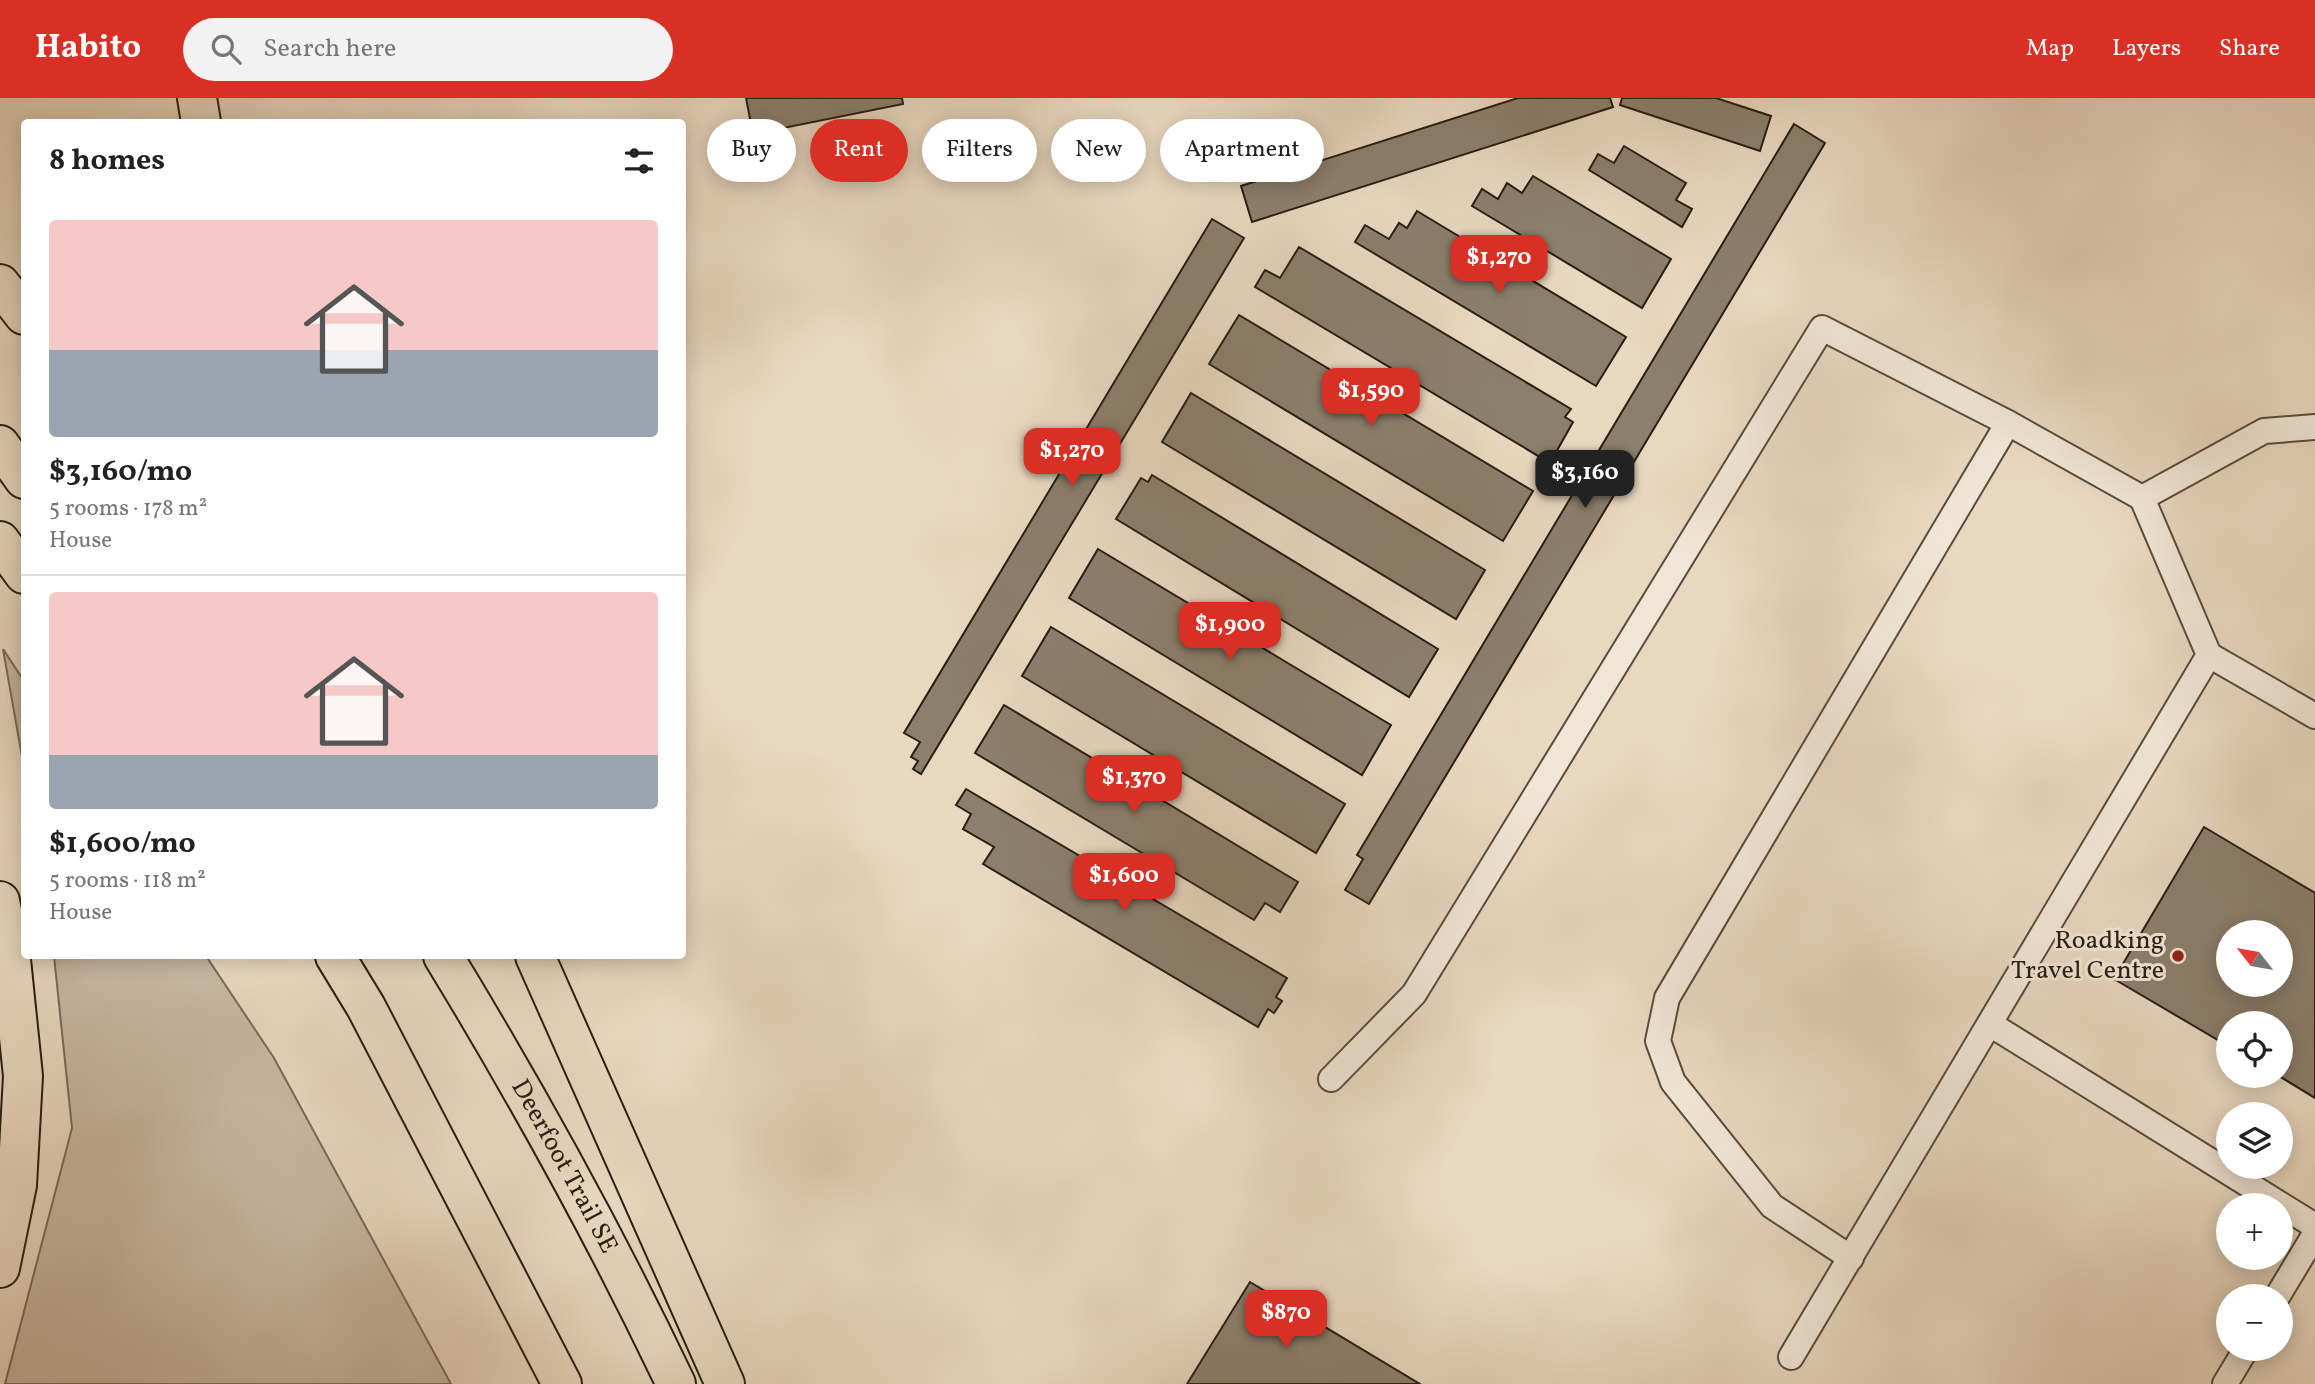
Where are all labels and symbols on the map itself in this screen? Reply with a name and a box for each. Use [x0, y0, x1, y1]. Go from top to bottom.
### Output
pin: $1,270 [1442, 236, 1556, 295]
pin: $1,590 [1314, 368, 1428, 428]
pin: $1,270 [1015, 428, 1129, 488]
pin: $3,160 [1528, 450, 1642, 510]
pin: $1,900 [1173, 602, 1287, 662]
pin: $1,370 [1077, 756, 1191, 815]
pin: $1,600 [1067, 854, 1181, 913]
north arrow [2216, 920, 2292, 998]
place label: Roadking Travel Centre [2011, 923, 2164, 989]
marker: Roadking Travel Centre [2170, 948, 2186, 964]
street label: Deerfoot Trail SE [502, 1073, 626, 1260]
pin: $870 [1245, 1290, 1327, 1350]

